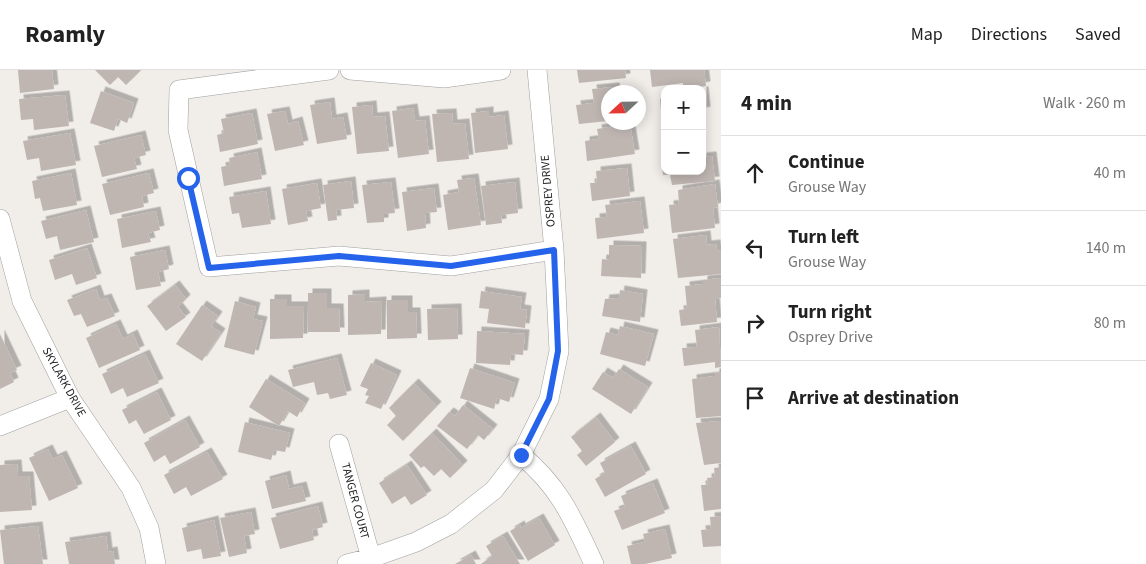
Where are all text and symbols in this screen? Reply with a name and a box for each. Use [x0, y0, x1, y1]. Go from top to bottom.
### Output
text: Roamly [25, 17, 105, 52]
text: Map [911, 22, 943, 47]
text: Directions [971, 22, 1047, 47]
text: Saved [1075, 22, 1121, 47]
north arrow [601, 85, 646, 130]
map controls [661, 85, 706, 175]
button: + [661, 85, 706, 130]
text: 4 min [741, 88, 792, 118]
text: Walk · 260 m [1043, 92, 1126, 114]
button: − [661, 130, 706, 175]
text: Continue [788, 149, 865, 176]
street label: OSPREY DRIVE [536, 154, 560, 228]
icon: ahead [741, 159, 769, 187]
text: 40 m [1094, 162, 1126, 184]
route start [177, 167, 200, 190]
text: Grouse Way [788, 176, 866, 198]
text: Turn left [788, 224, 859, 251]
icon: left [741, 234, 769, 262]
text: 140 m [1086, 237, 1126, 259]
text: Grouse Way [788, 251, 866, 273]
text: Turn right [788, 299, 872, 326]
icon: right [741, 309, 769, 337]
text: 80 m [1094, 312, 1126, 334]
text: Osprey Drive [788, 326, 873, 348]
street label: SKYLARK DRIVE [38, 344, 90, 420]
icon: arrive [741, 384, 769, 412]
text: Arrive at destination [788, 385, 959, 412]
route end [510, 444, 533, 467]
street label: TANGER COURT [337, 461, 374, 542]

